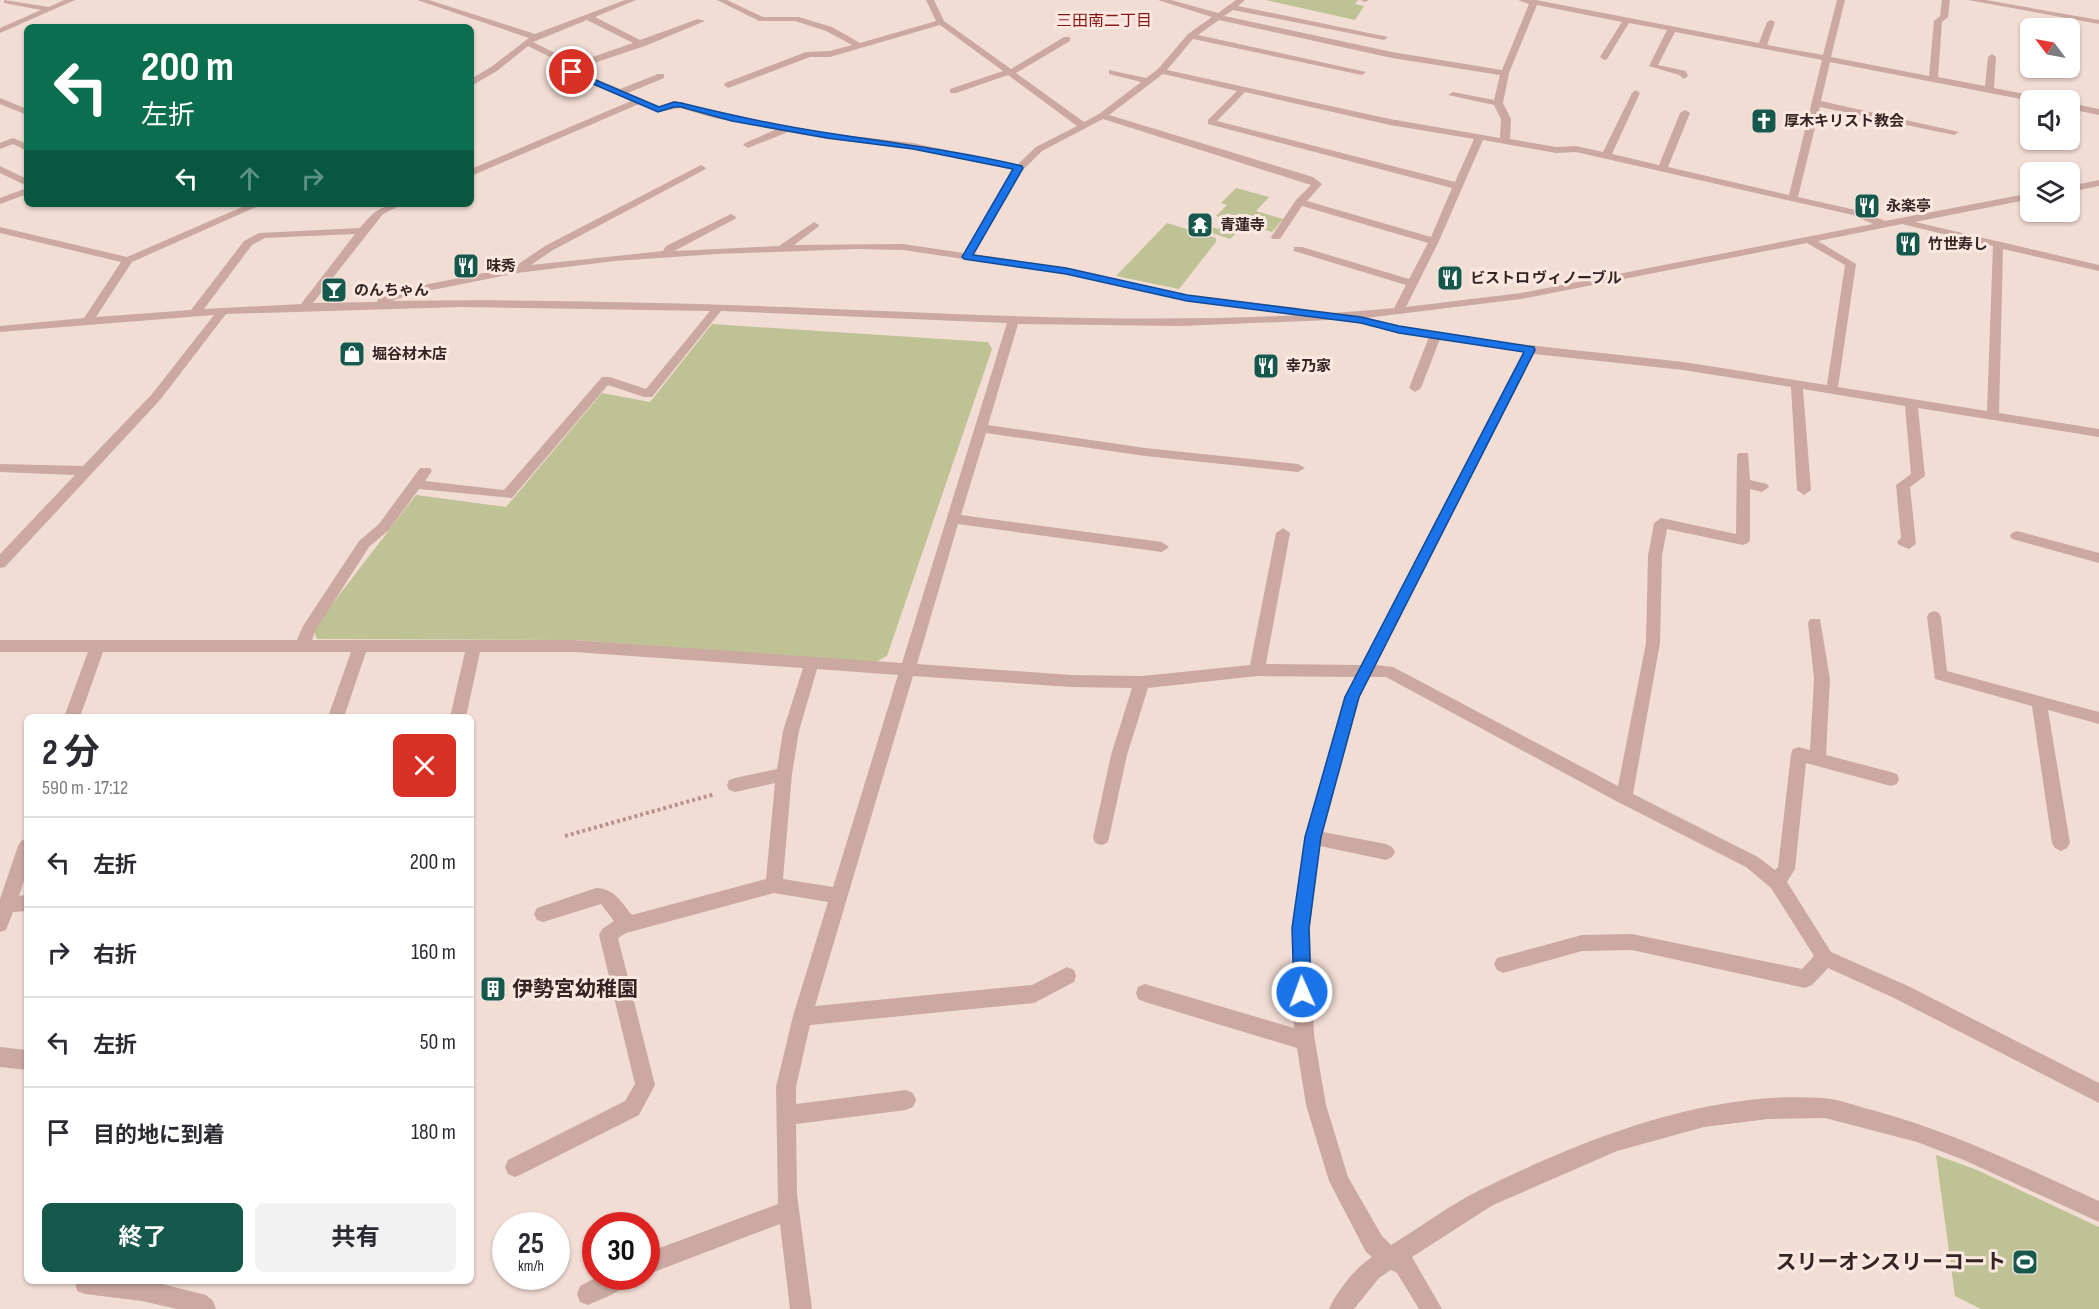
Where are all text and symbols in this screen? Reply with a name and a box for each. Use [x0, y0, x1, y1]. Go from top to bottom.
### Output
district label: 三田南二丁目 [1056, 12, 1152, 31]
north arrow [2020, 18, 2080, 78]
map controls [2020, 18, 2080, 222]
text: 200 m [141, 42, 234, 93]
pin [546, 46, 597, 97]
icon: left [42, 48, 120, 126]
icon: arrive [555, 55, 588, 88]
button: sound [2020, 90, 2080, 150]
text: 左折 [141, 100, 195, 132]
church icon: 厚木キリスト教会 [1749, 106, 1779, 136]
place label: 厚木キリスト教会 [1784, 112, 1904, 131]
icon: left [170, 162, 203, 195]
icon: ahead [233, 162, 266, 195]
icon: right [296, 162, 329, 195]
button: layers [2020, 162, 2080, 222]
restaurant icon: 永楽亭 [1852, 191, 1882, 221]
place label: 永楽亭 [1886, 197, 1931, 216]
temple icon: 青蓮寺 [1185, 210, 1215, 240]
place label: 青蓮寺 [1220, 216, 1265, 235]
restaurant icon: 竹世寿し [1893, 229, 1923, 259]
place label: 竹世寿し [1928, 235, 1988, 254]
restaurant icon: 味秀 [451, 251, 481, 281]
place label: 味秀 [486, 257, 516, 276]
restaurant icon: ビストロ ヴィノーブル [1435, 263, 1465, 293]
place label: ビストロ ヴィノーブル [1470, 269, 1621, 288]
bar icon: のんちゃん [319, 275, 349, 305]
place label: のんちゃん [354, 281, 429, 300]
shop icon: 堀谷材木店 [337, 339, 367, 369]
place label: 堀谷材木店 [372, 345, 447, 364]
restaurant icon: 幸乃家 [1251, 351, 1281, 381]
place label: 幸乃家 [1286, 357, 1331, 376]
text: 2 分 [42, 732, 99, 775]
button: close [393, 734, 456, 797]
text: 590 m · 17:12 [42, 776, 128, 800]
icon: left [42, 846, 75, 879]
text: 200 m [410, 849, 456, 876]
text: 左折 [93, 852, 137, 879]
icon: right [42, 936, 75, 969]
text: 160 m [411, 939, 456, 966]
text: 右折 [93, 942, 137, 969]
position arrow [1270, 960, 1334, 1024]
building icon: 伊勢宮幼稚園 [478, 974, 508, 1004]
place label: 伊勢宮幼稚園 [512, 977, 638, 1002]
icon: left [42, 1026, 75, 1059]
text: 50 m [420, 1029, 456, 1056]
text: 左折 [93, 1032, 137, 1059]
icon: arrive [42, 1116, 75, 1149]
text: 180 m [411, 1119, 456, 1146]
text: 目的地に到着 [93, 1122, 225, 1149]
button: 終了 [42, 1203, 243, 1272]
button: 共有 [255, 1203, 456, 1272]
speed limit sign: 30 [582, 1212, 660, 1290]
text: 25 [518, 1226, 544, 1262]
sports icon: スリーオンスリーコート [2010, 1247, 2040, 1277]
place label: スリーオンスリーコート [1775, 1250, 2006, 1275]
text: km/h [518, 1257, 544, 1276]

